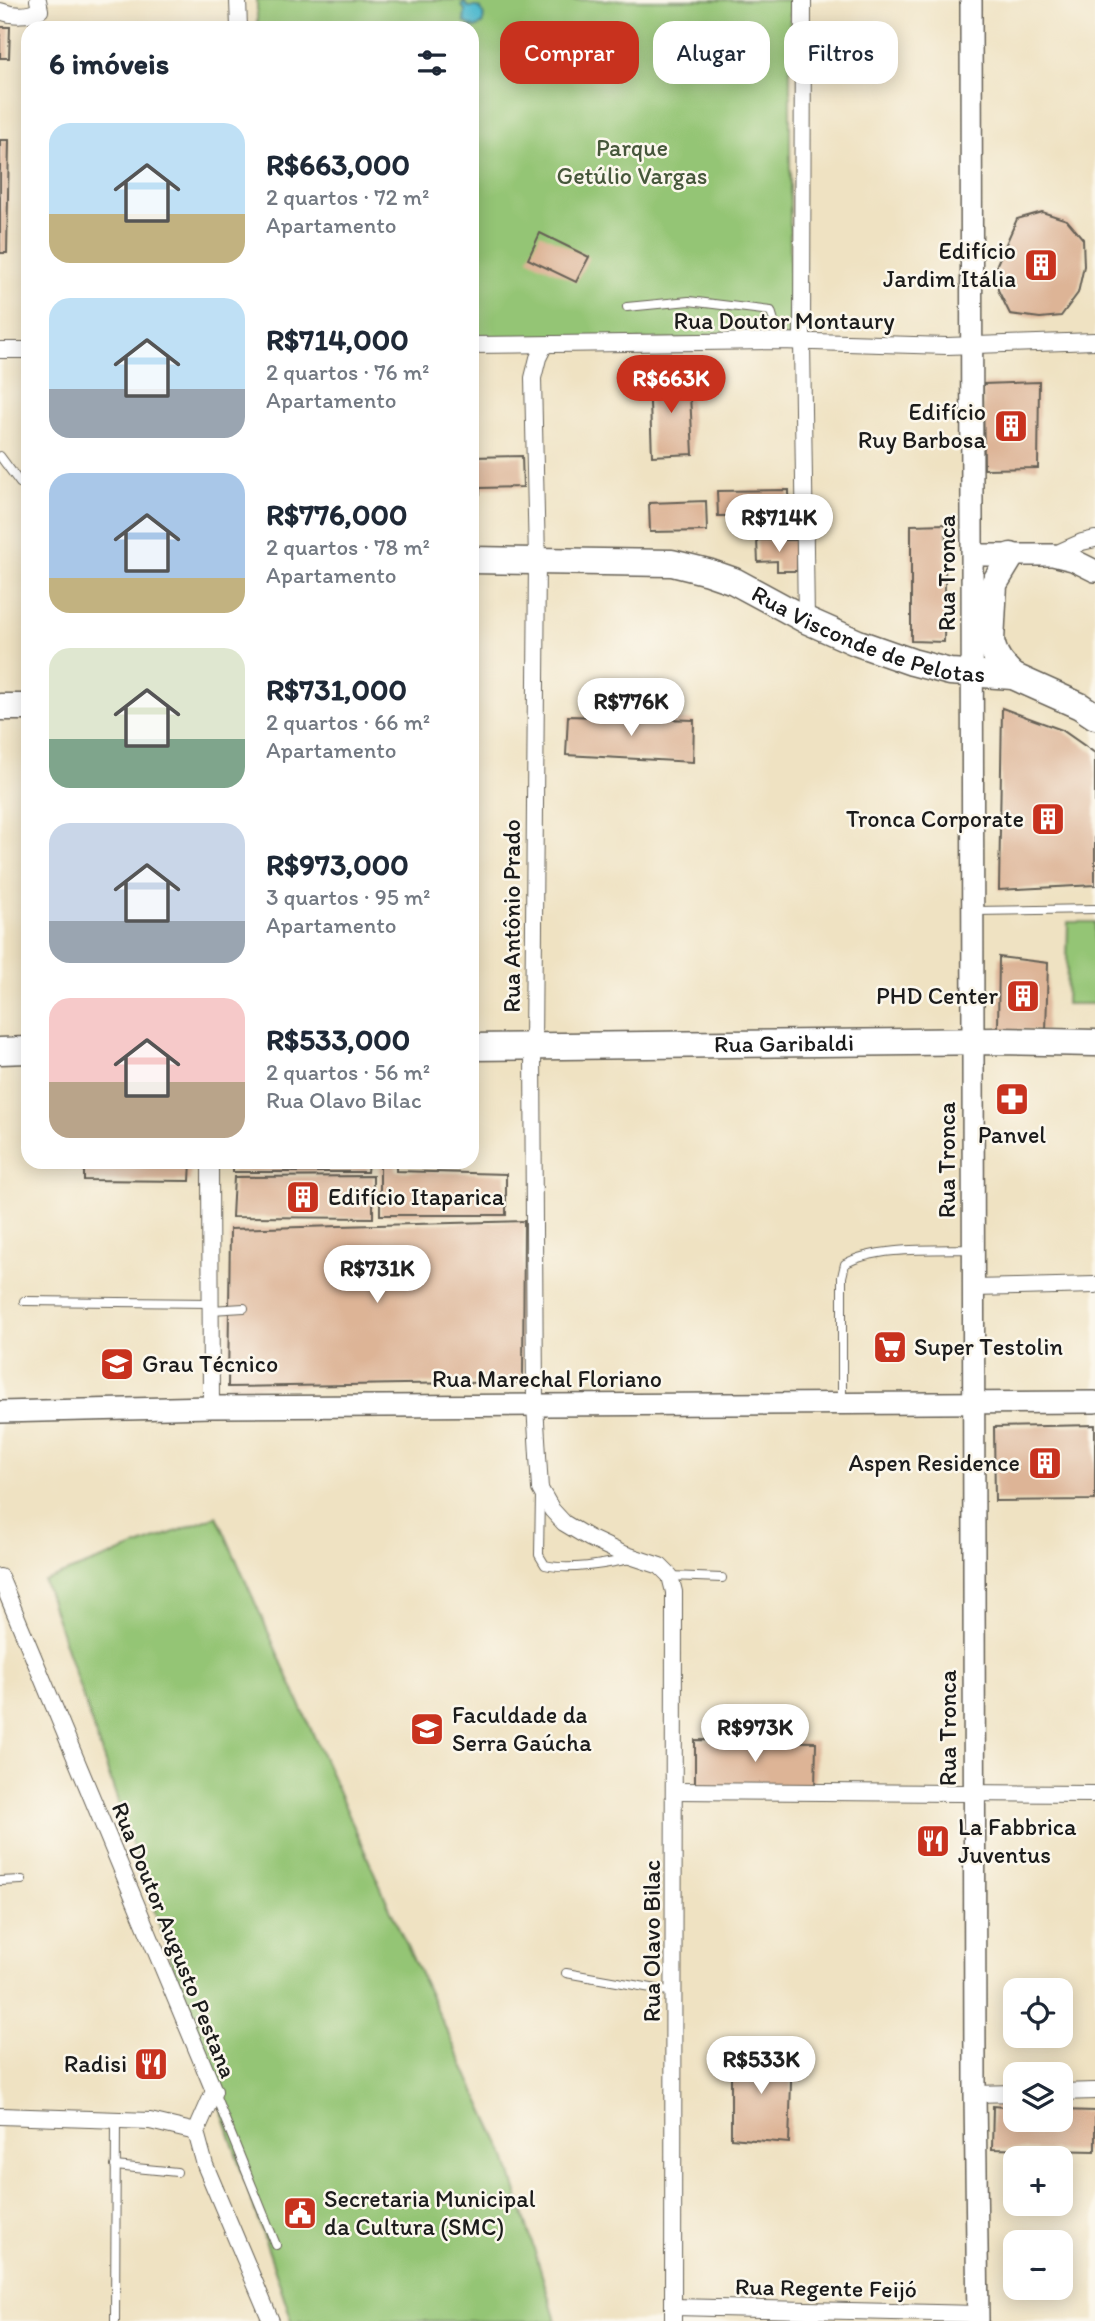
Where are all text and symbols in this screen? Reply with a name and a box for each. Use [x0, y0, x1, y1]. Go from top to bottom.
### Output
chip: Comprar [500, 21, 639, 84]
chip: Alugar [653, 21, 770, 84]
chip: Filtros [784, 21, 898, 84]
icon: filters [413, 44, 451, 82]
text: 6 imóveis [49, 45, 169, 82]
park label: Parque Getúlio Vargas [557, 133, 707, 190]
text: R$663,000 [266, 146, 410, 183]
icon: home [105, 151, 189, 235]
text: 2 quartos · 72 m² [266, 183, 429, 211]
text: Apartamento [266, 211, 397, 239]
place label: Edifício Jardim Itália [883, 236, 1016, 293]
building icon: Edifício Jardim Itália [1022, 246, 1060, 284]
street label: Rua Doutor Montaury [674, 306, 895, 335]
text: R$714,000 [266, 321, 409, 358]
icon: home [105, 326, 189, 410]
pin: R$663K [614, 356, 728, 415]
text: 2 quartos · 76 m² [266, 358, 429, 386]
text: R$663K [633, 364, 709, 392]
text: Apartamento [266, 386, 397, 414]
place label: Edifício Ruy Barbosa [858, 397, 986, 454]
building icon: Edifício Ruy Barbosa [992, 407, 1030, 445]
pin: R$714K [722, 494, 836, 554]
text: R$776,000 [266, 496, 408, 533]
icon: home [105, 501, 189, 585]
text: R$714K [741, 503, 817, 531]
street label: Rua Tronca [932, 514, 961, 631]
text: 2 quartos · 78 m² [266, 533, 430, 561]
text: Apartamento [266, 561, 397, 589]
street label: Rua Visconde de Pelotas [747, 578, 986, 688]
text: R$731,000 [266, 671, 407, 708]
icon: home [105, 676, 189, 760]
pin: R$776K [574, 678, 688, 738]
text: R$776K [594, 687, 668, 715]
text: 2 quartos · 66 m² [266, 708, 430, 736]
text: Apartamento [266, 736, 397, 764]
building icon: Tronca Corporate [1029, 800, 1067, 838]
place label: Tronca Corporate [846, 804, 1024, 833]
street label: Rua Antônio Prado [497, 819, 526, 1013]
text: R$973,000 [266, 846, 409, 883]
icon: home [105, 851, 189, 935]
text: 3 quartos · 95 m² [266, 883, 430, 911]
text: Apartamento [266, 911, 397, 939]
building icon: PHD Center [1004, 977, 1042, 1015]
place label: PHD Center [876, 981, 998, 1010]
text: R$533,000 [266, 1021, 410, 1058]
icon: home [105, 1026, 189, 1110]
street label: Rua Garibaldi [714, 1028, 854, 1058]
text: 2 quartos · 56 m² [266, 1058, 430, 1086]
pharmacy icon: Panvel [993, 1080, 1031, 1118]
text: Rua Olavo Bilac [266, 1086, 422, 1114]
street label: Rua Tronca [932, 1101, 961, 1218]
place label: Panvel [978, 1120, 1046, 1149]
building icon: Edifício Itaparica [284, 1178, 322, 1216]
place label: Edifício Itaparica [328, 1182, 505, 1211]
pin: R$731K [320, 1246, 434, 1305]
text: R$731K [340, 1254, 414, 1282]
supermarket icon: Super Testolin [871, 1328, 909, 1366]
place label: Super Testolin [914, 1332, 1063, 1361]
school or university icon: Grau Técnico [98, 1345, 136, 1383]
place label: Grau Técnico [142, 1349, 278, 1378]
street label: Rua Marechal Floriano [432, 1364, 662, 1393]
building icon: Aspen Residence [1026, 1444, 1064, 1482]
place label: Aspen Residence [848, 1448, 1020, 1477]
street label: Rua Tronca [933, 1669, 962, 1786]
place label: Faculdade da Serra Gaúcha [452, 1700, 592, 1757]
pin: R$973K [698, 1704, 812, 1764]
school or university icon: Faculdade da Serra Gaúcha [408, 1710, 446, 1748]
text: R$973K [717, 1713, 793, 1741]
street label: Rua Doutor Augusto Pestana [106, 1798, 243, 2082]
place label: La Fabbrica Juventus [958, 1812, 1077, 1869]
restaurant icon: La Fabbrica Juventus [914, 1822, 952, 1860]
street label: Rua Olavo Bilac [637, 1860, 666, 2022]
map controls [1003, 1978, 1073, 2300]
button: locate [1003, 1978, 1073, 2048]
pin: R$533K [704, 2036, 818, 2096]
restaurant icon: Radisi [132, 2045, 170, 2083]
text: R$533K [722, 2045, 800, 2073]
place label: Radisi [64, 2049, 127, 2078]
button: layers [1003, 2062, 1073, 2132]
button: + [1003, 2146, 1073, 2216]
place label: Secretaria Municipal da Cultura (SMC) [324, 2184, 536, 2241]
public building icon: Secretaria Municipal da Cultura (SMC) [281, 2194, 319, 2232]
button: − [1003, 2230, 1073, 2300]
street label: Rua Regente Feijó [735, 2271, 917, 2304]

